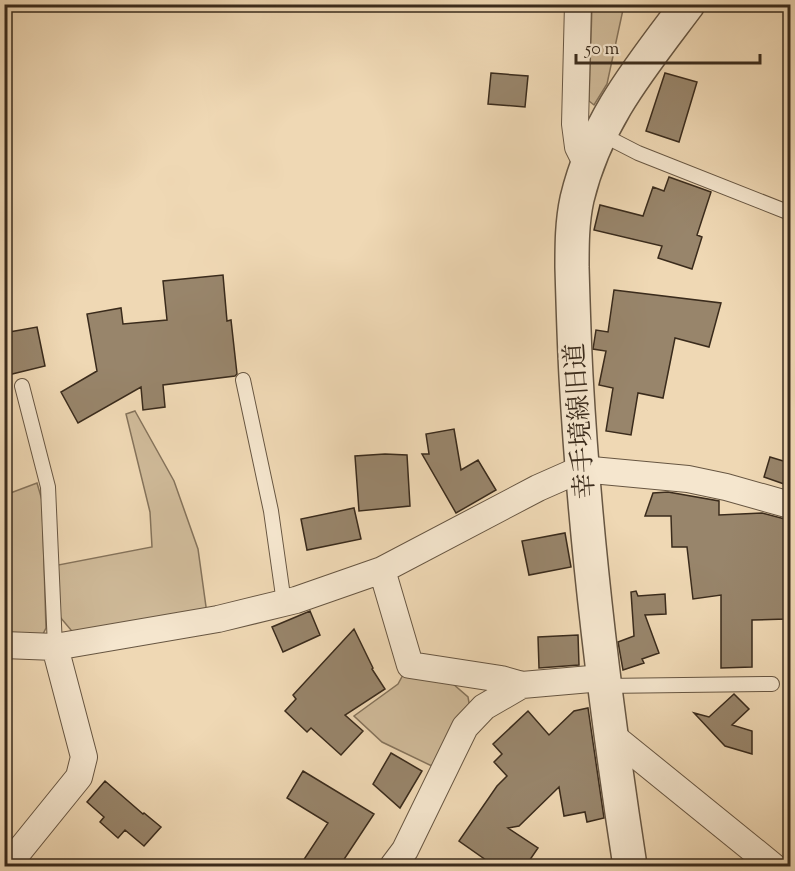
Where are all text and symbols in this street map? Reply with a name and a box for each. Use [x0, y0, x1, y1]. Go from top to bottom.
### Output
scale bar [576, 27, 760, 65]
text: 50 m [584, 37, 620, 63]
street label: 幸手境線旧道 [558, 342, 605, 500]

